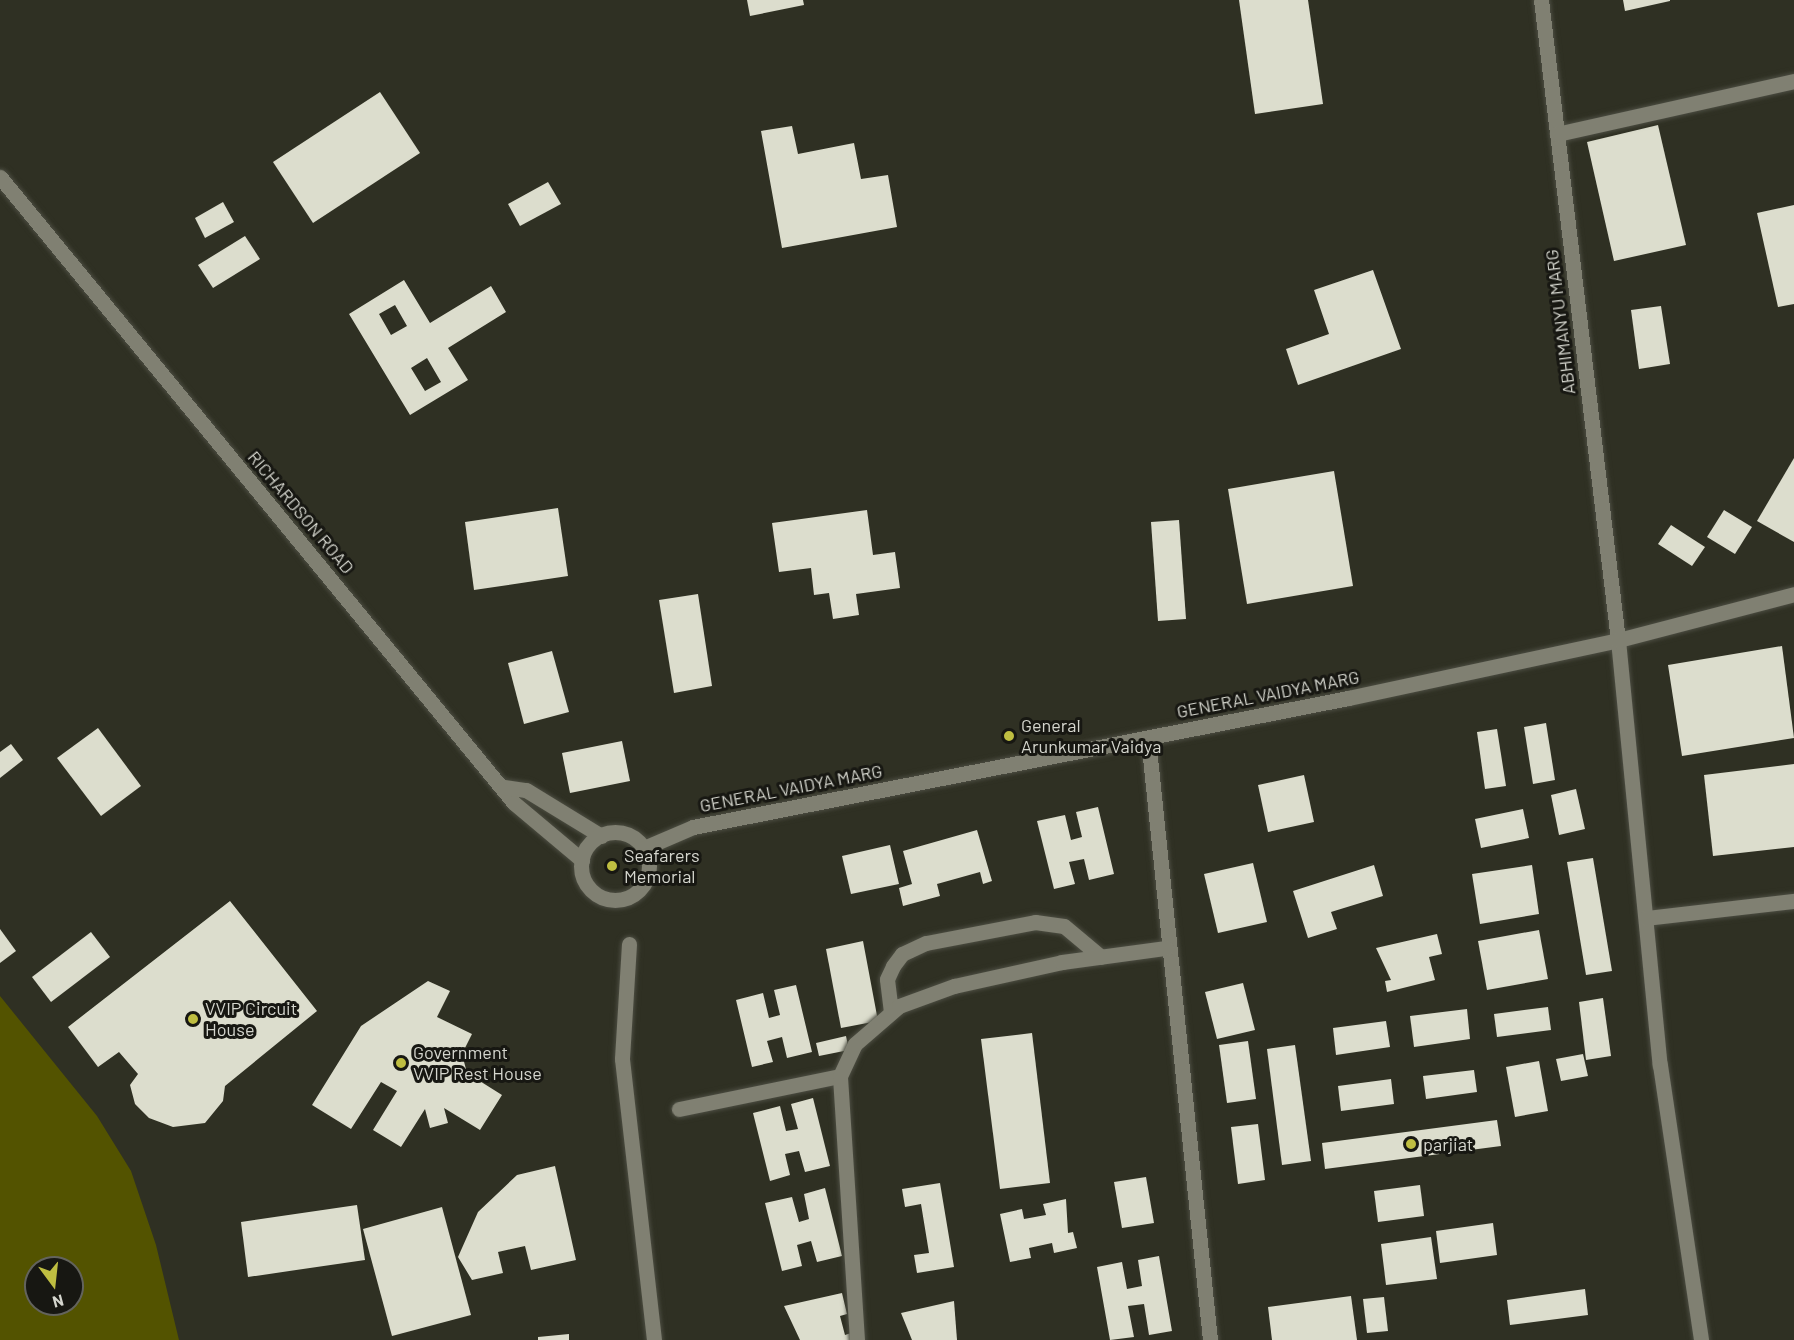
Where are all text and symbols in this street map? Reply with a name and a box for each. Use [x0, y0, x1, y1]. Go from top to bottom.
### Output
street label: ABHIMANYU MARG [1540, 248, 1580, 396]
street label: RICHARDSON ROAD [243, 446, 359, 578]
street label: GENERAL VAIDYA MARG [1175, 666, 1361, 722]
place label: General Arunkumar Vaidya [1021, 715, 1161, 758]
marker: General Arunkumar Vaidya [1002, 729, 1016, 743]
street label: GENERAL VAIDYA MARG [698, 760, 884, 816]
place label: Seafarers Memorial [624, 845, 700, 888]
marker: Seafarers Memorial [605, 859, 619, 873]
place label: VVIP Circuit House [205, 998, 297, 1040]
marker: VVIP Circuit House [186, 1012, 200, 1026]
place label: Government VVIP Rest House [413, 1042, 542, 1084]
marker: Government VVIP Rest House [394, 1056, 408, 1070]
place label: parjiat [1423, 1133, 1473, 1155]
marker: parjiat [1404, 1137, 1418, 1151]
north arrow [24, 1256, 84, 1316]
text: N [51, 1291, 66, 1312]

